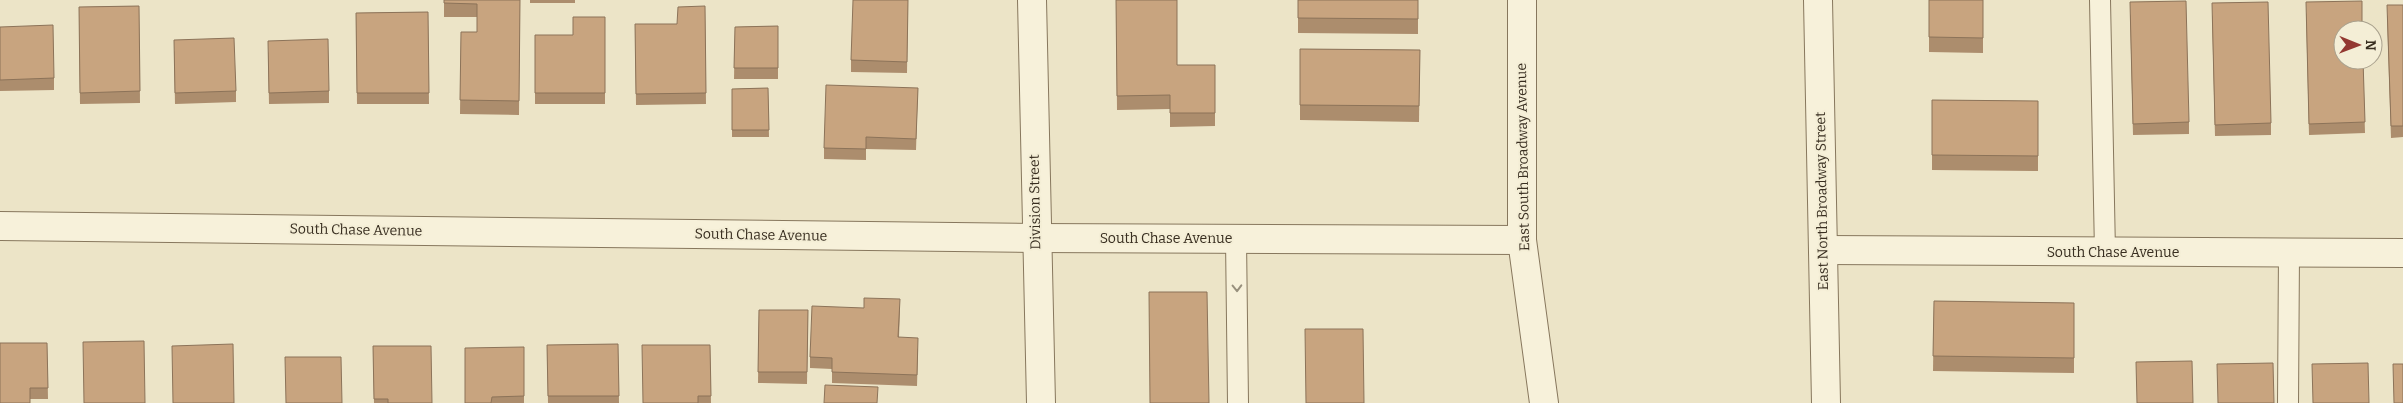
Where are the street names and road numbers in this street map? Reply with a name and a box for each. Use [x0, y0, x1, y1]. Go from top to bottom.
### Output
street label: East South Broadway Avenue [1513, 63, 1533, 251]
street label: East North Broadway Street [1812, 112, 1832, 290]
street label: Division Street [1026, 154, 1044, 250]
street label: South Chase Avenue [289, 220, 423, 240]
street label: South Chase Avenue [694, 225, 828, 245]
street label: South Chase Avenue [1100, 230, 1232, 247]
street label: South Chase Avenue [2047, 244, 2179, 261]

